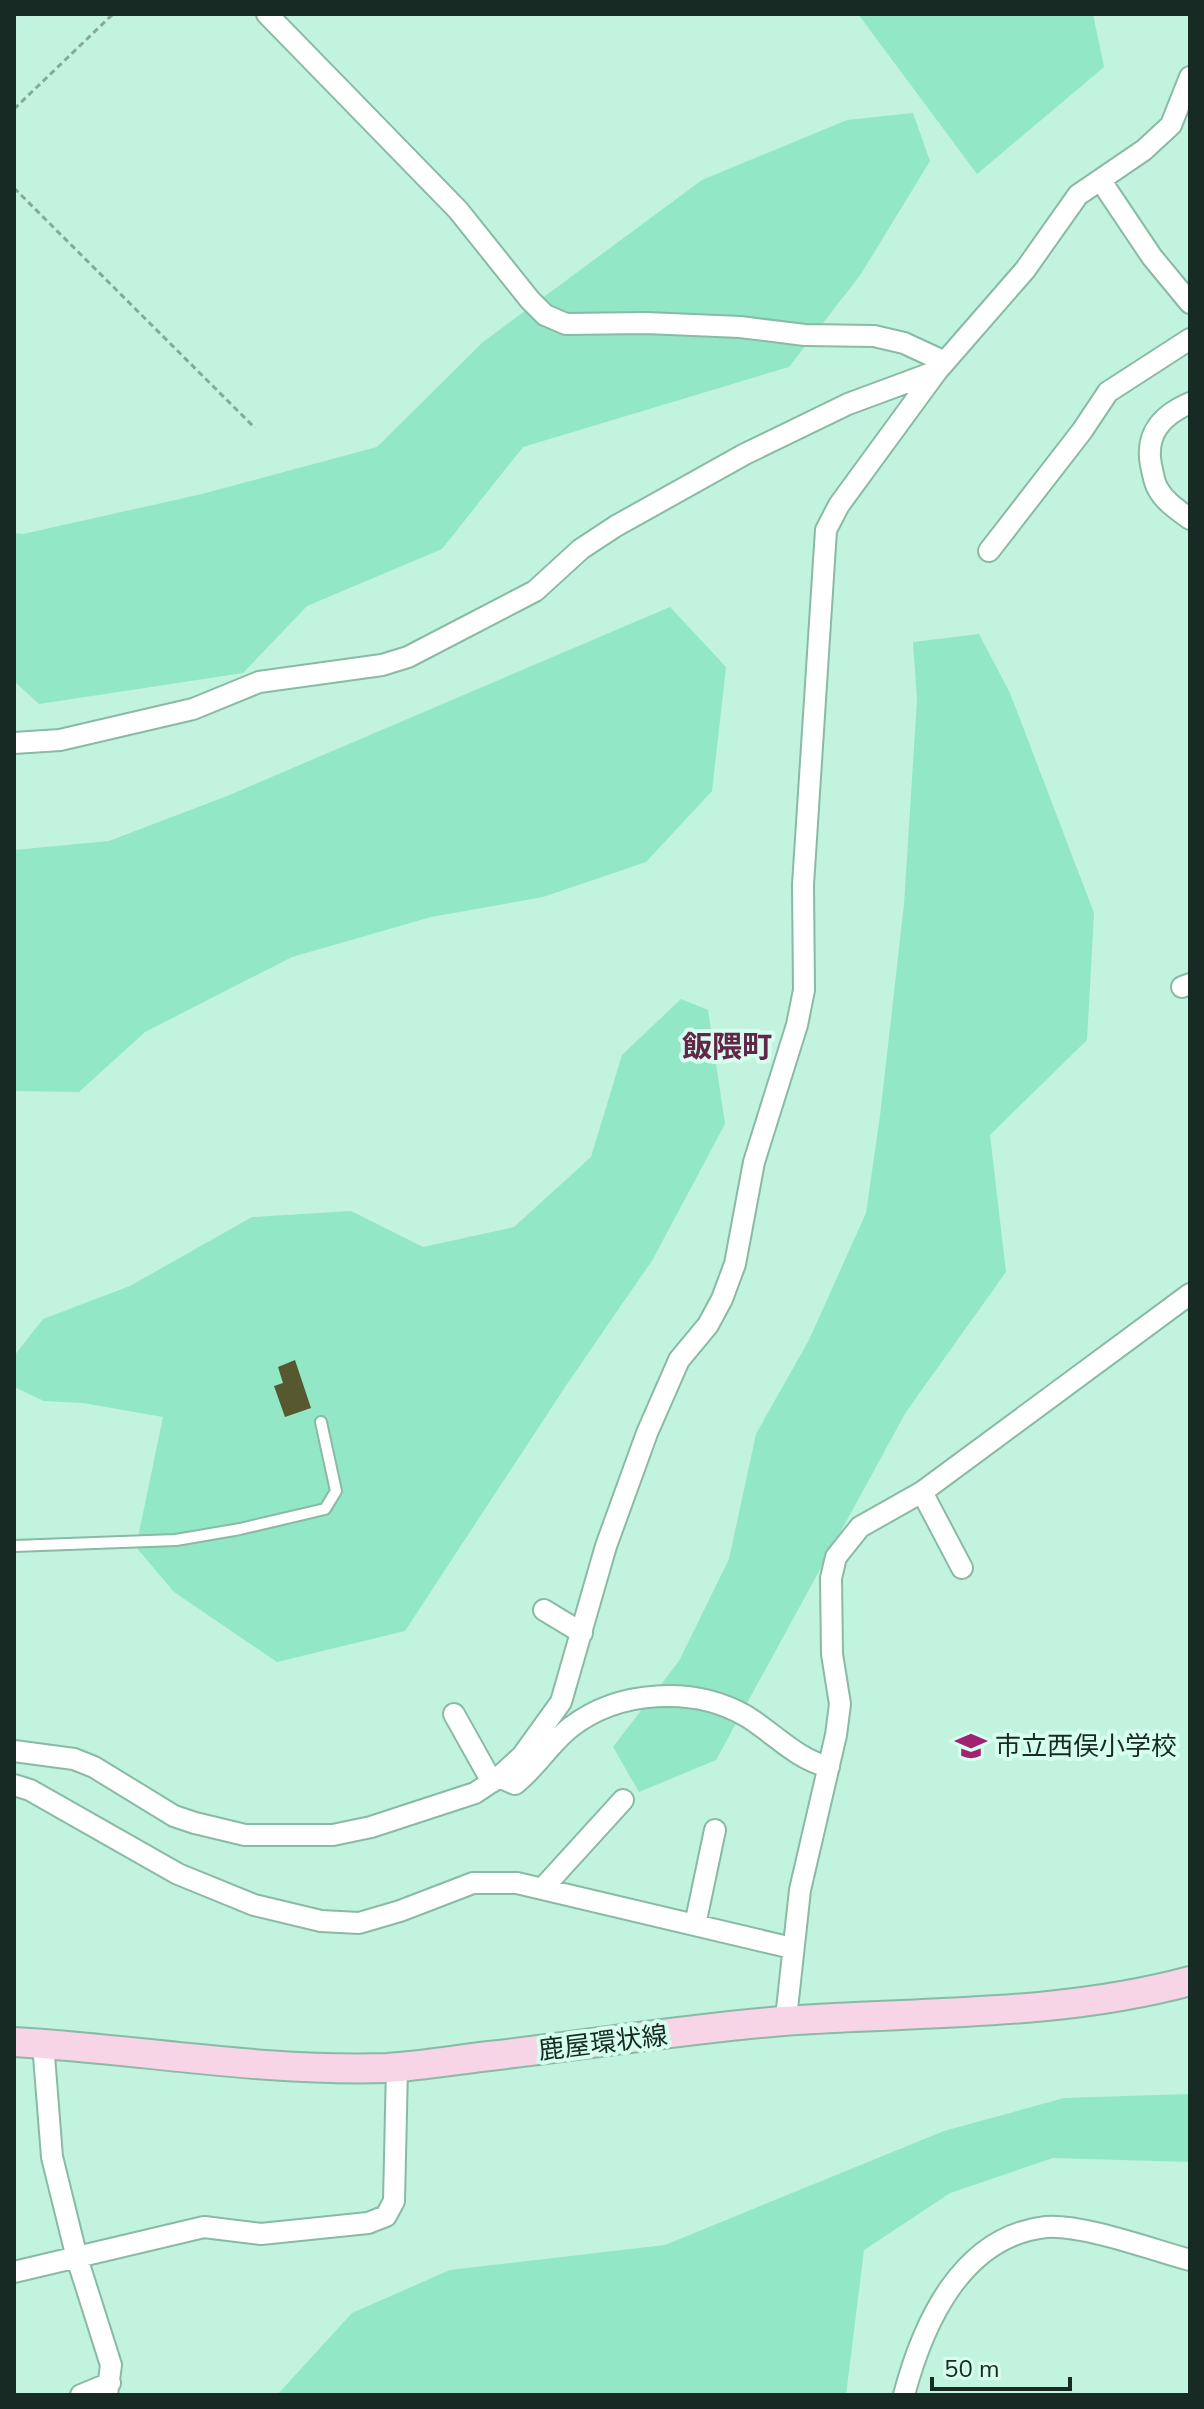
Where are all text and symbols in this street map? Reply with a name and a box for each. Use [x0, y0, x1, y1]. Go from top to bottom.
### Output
district label: 飯隈町 [682, 1027, 772, 1068]
school or university icon: 市立西俣小学校 [954, 1729, 988, 1763]
place label: 市立西俣小学校 [995, 1729, 1177, 1764]
street label: 鹿屋環状線 [536, 2018, 670, 2068]
scale bar [932, 2341, 1070, 2391]
text: 50 m [944, 2353, 1000, 2385]

